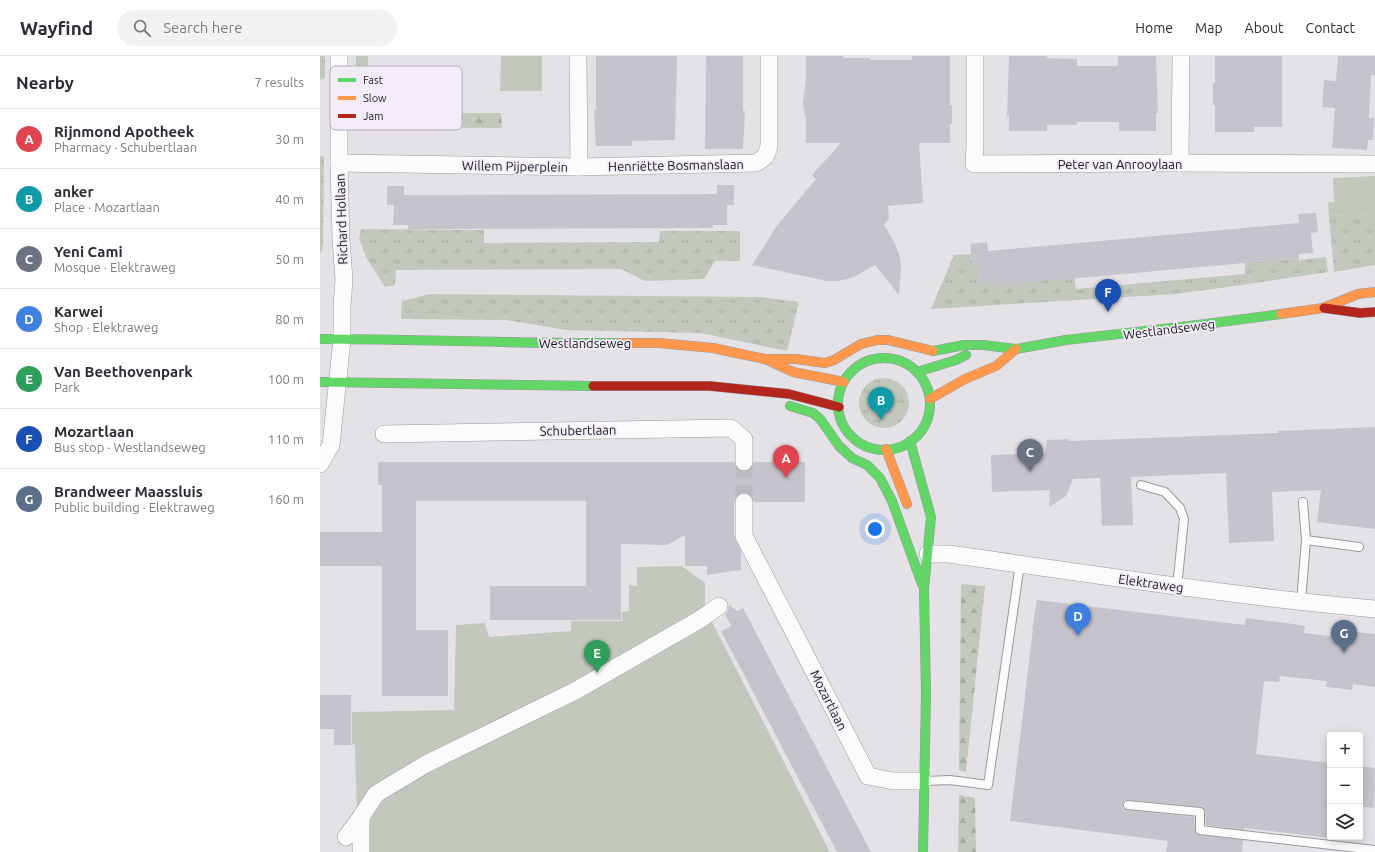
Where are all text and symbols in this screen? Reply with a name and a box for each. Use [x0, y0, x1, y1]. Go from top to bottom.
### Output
search box [117, 10, 397, 46]
text: Wayfind [20, 17, 93, 39]
icon: search [131, 17, 153, 39]
text: Search here [163, 19, 242, 36]
text: Home [1135, 20, 1173, 36]
text: Map [1195, 20, 1223, 36]
text: About [1245, 20, 1284, 36]
text: Contact [1306, 20, 1355, 36]
legend [330, 66, 462, 130]
text: Nearby [16, 73, 74, 92]
text: Fast [363, 74, 384, 86]
text: 7 results [254, 75, 304, 89]
text: Slow [363, 92, 387, 104]
text: Jam [363, 110, 384, 122]
text: Rijnmond Apotheek [54, 123, 194, 140]
text: A [24, 132, 34, 146]
text: 30 m [275, 132, 304, 146]
text: Pharmacy · Schubertlaan [54, 140, 197, 154]
street label: Henriëtte Bosmanslaan [608, 157, 744, 173]
street label: Peter van Anrooylaan [1058, 157, 1182, 171]
street label: Willem Pijperplein [462, 158, 568, 174]
street label: Richard Hollaan [332, 173, 350, 265]
text: anker [54, 183, 94, 200]
text: B [25, 192, 33, 206]
text: 40 m [275, 192, 304, 206]
text: Place · Mozartlaan [54, 200, 160, 214]
text: Yeni Cami [54, 243, 123, 260]
text: C [25, 252, 33, 266]
text: 50 m [275, 252, 304, 266]
text: Mosque · Elektraweg [54, 260, 176, 274]
pin: F [1095, 279, 1121, 312]
text: Karwei [54, 303, 103, 320]
text: D [24, 312, 34, 326]
text: 80 m [275, 312, 304, 326]
street label: Westlandseweg [1122, 316, 1216, 342]
text: Shop · Elektraweg [54, 320, 158, 334]
street label: Westlandseweg [539, 336, 631, 350]
text: Van Beethovenpark [54, 363, 193, 380]
text: E [25, 372, 33, 386]
text: 100 m [268, 372, 304, 386]
text: Park [54, 380, 80, 394]
pin: B [868, 387, 894, 420]
street label: Schubertlaan [540, 422, 616, 438]
text: Mozartlaan [54, 423, 134, 440]
text: F [25, 432, 33, 446]
text: 110 m [268, 432, 304, 446]
pin: C [1017, 439, 1043, 472]
text: Bus stop · Westlandseweg [54, 440, 206, 454]
pin: A [773, 445, 799, 478]
text: Brandweer Maassluis [54, 483, 203, 500]
text: G [25, 492, 34, 506]
text: 160 m [268, 492, 304, 506]
text: Public building · Elektraweg [54, 500, 215, 514]
your location [865, 519, 885, 539]
street label: Elektraweg [1117, 571, 1185, 595]
pin: D [1065, 603, 1091, 636]
pin: G [1331, 620, 1357, 653]
pin: E [584, 640, 610, 673]
street label: Mozartlaan [808, 668, 850, 732]
map controls [1327, 732, 1363, 840]
button: + [1327, 732, 1363, 768]
button: − [1327, 768, 1363, 804]
button: layers [1327, 804, 1363, 840]

